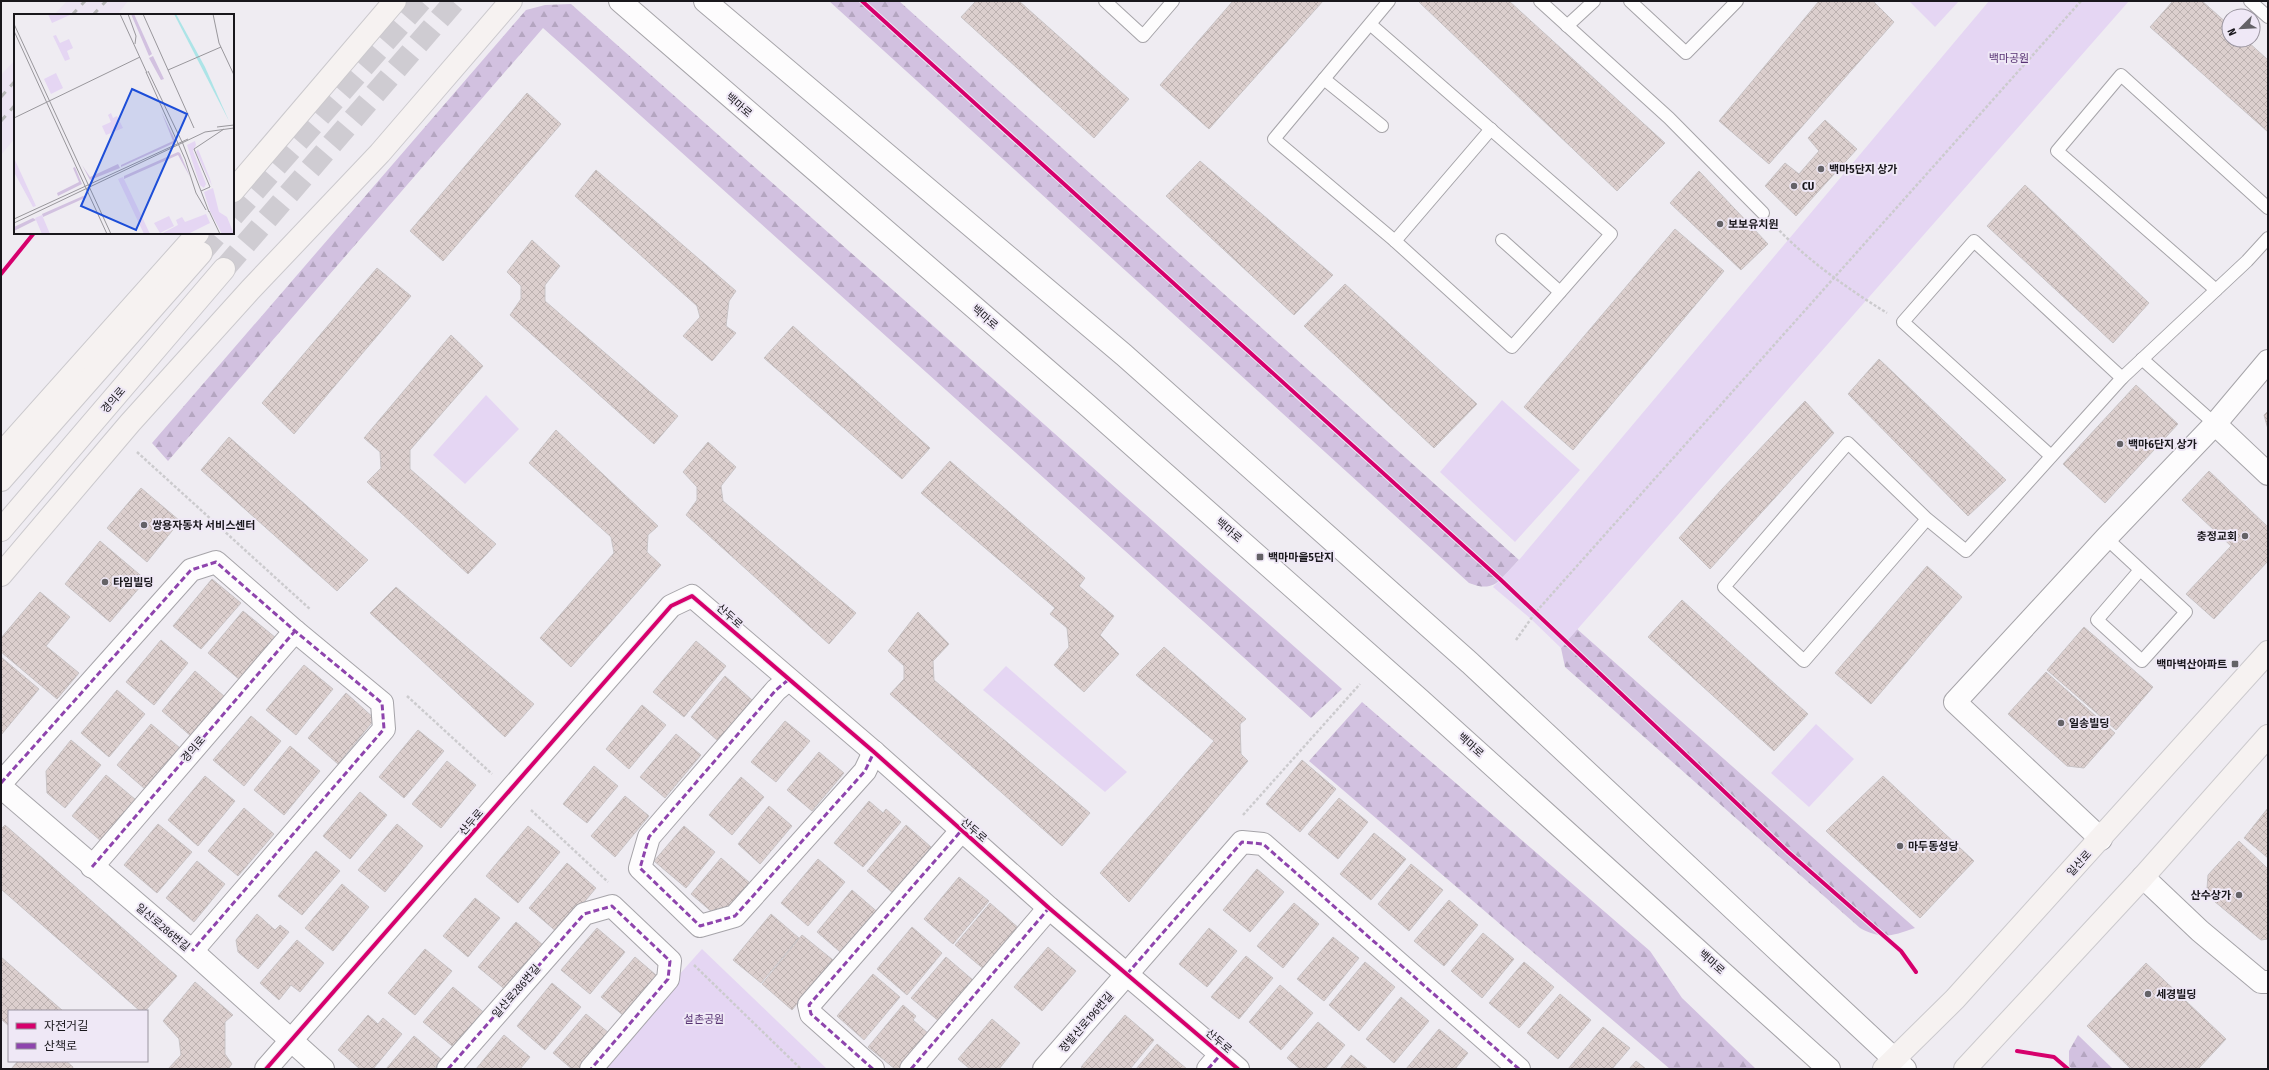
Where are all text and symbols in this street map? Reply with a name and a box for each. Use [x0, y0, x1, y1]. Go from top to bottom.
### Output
north arrow [2221, 8, 2261, 48]
inset map [14, 14, 234, 234]
text: N [2225, 26, 2240, 38]
park label: 백마공원 [1989, 52, 2029, 65]
street label: 백마로 [723, 91, 754, 120]
place label: 백마5단지 상가 [1829, 163, 1897, 176]
marker: 백마5단지 상가 [1816, 164, 1826, 174]
place label: CU [1802, 180, 1814, 193]
marker: CU [1789, 181, 1799, 191]
place label: 보보유치원 [1728, 218, 1779, 231]
marker: 보보유치원 [1715, 219, 1725, 229]
street label: 백마로 [969, 303, 1000, 332]
street label: 경의로 [99, 385, 128, 416]
place label: 백마6단지 상가 [2128, 438, 2197, 451]
marker: 백마6단지 상가 [2115, 439, 2125, 449]
street label: 백마로 [1213, 516, 1244, 545]
place label: 쌍용자동차 서비스센터 [152, 519, 256, 532]
marker: 쌍용자동차 서비스센터 [139, 520, 149, 530]
place label: 충정교회 [2197, 530, 2237, 543]
marker: 충정교회 [2240, 531, 2250, 541]
place label: 백마마을5단지 [1268, 551, 1334, 564]
marker: 백마마을5단지 [1255, 552, 1265, 562]
place label: 타임빌딩 [113, 576, 153, 589]
marker: 타임빌딩 [100, 577, 110, 587]
street label: 산두로 [714, 601, 745, 631]
place label: 백마벽산아파트 [2156, 658, 2227, 671]
marker: 백마벽산아파트 [2230, 659, 2240, 669]
place label: 일송빌딩 [2069, 717, 2109, 730]
marker: 일송빌딩 [2056, 718, 2066, 728]
street label: 백마로 [1455, 730, 1486, 760]
street label: 경의로 [179, 734, 208, 765]
street label: 산두로 [457, 807, 486, 838]
street label: 산두로 [958, 816, 989, 845]
place label: 마두동성당 [1908, 840, 1959, 853]
marker: 마두동성당 [1895, 841, 1905, 851]
street label: 일산로 [2064, 848, 2094, 879]
place label: 산수상가 [2191, 889, 2231, 902]
marker: 산수상가 [2234, 890, 2244, 900]
street label: 일산로286번길 [133, 901, 192, 954]
street label: 백마로 [1696, 947, 1727, 977]
street label: 일산로286번길 [490, 962, 543, 1021]
place label: 세경빌딩 [2156, 988, 2196, 1001]
street label: 정발산로196번길 [1057, 989, 1116, 1055]
marker: 세경빌딩 [2143, 989, 2153, 999]
legend [8, 1010, 148, 1062]
park label: 설촌공원 [684, 1013, 724, 1026]
text: 자전거길 [44, 1019, 88, 1033]
street label: 산두로 [1203, 1027, 1234, 1056]
text: 산책로 [44, 1039, 77, 1053]

